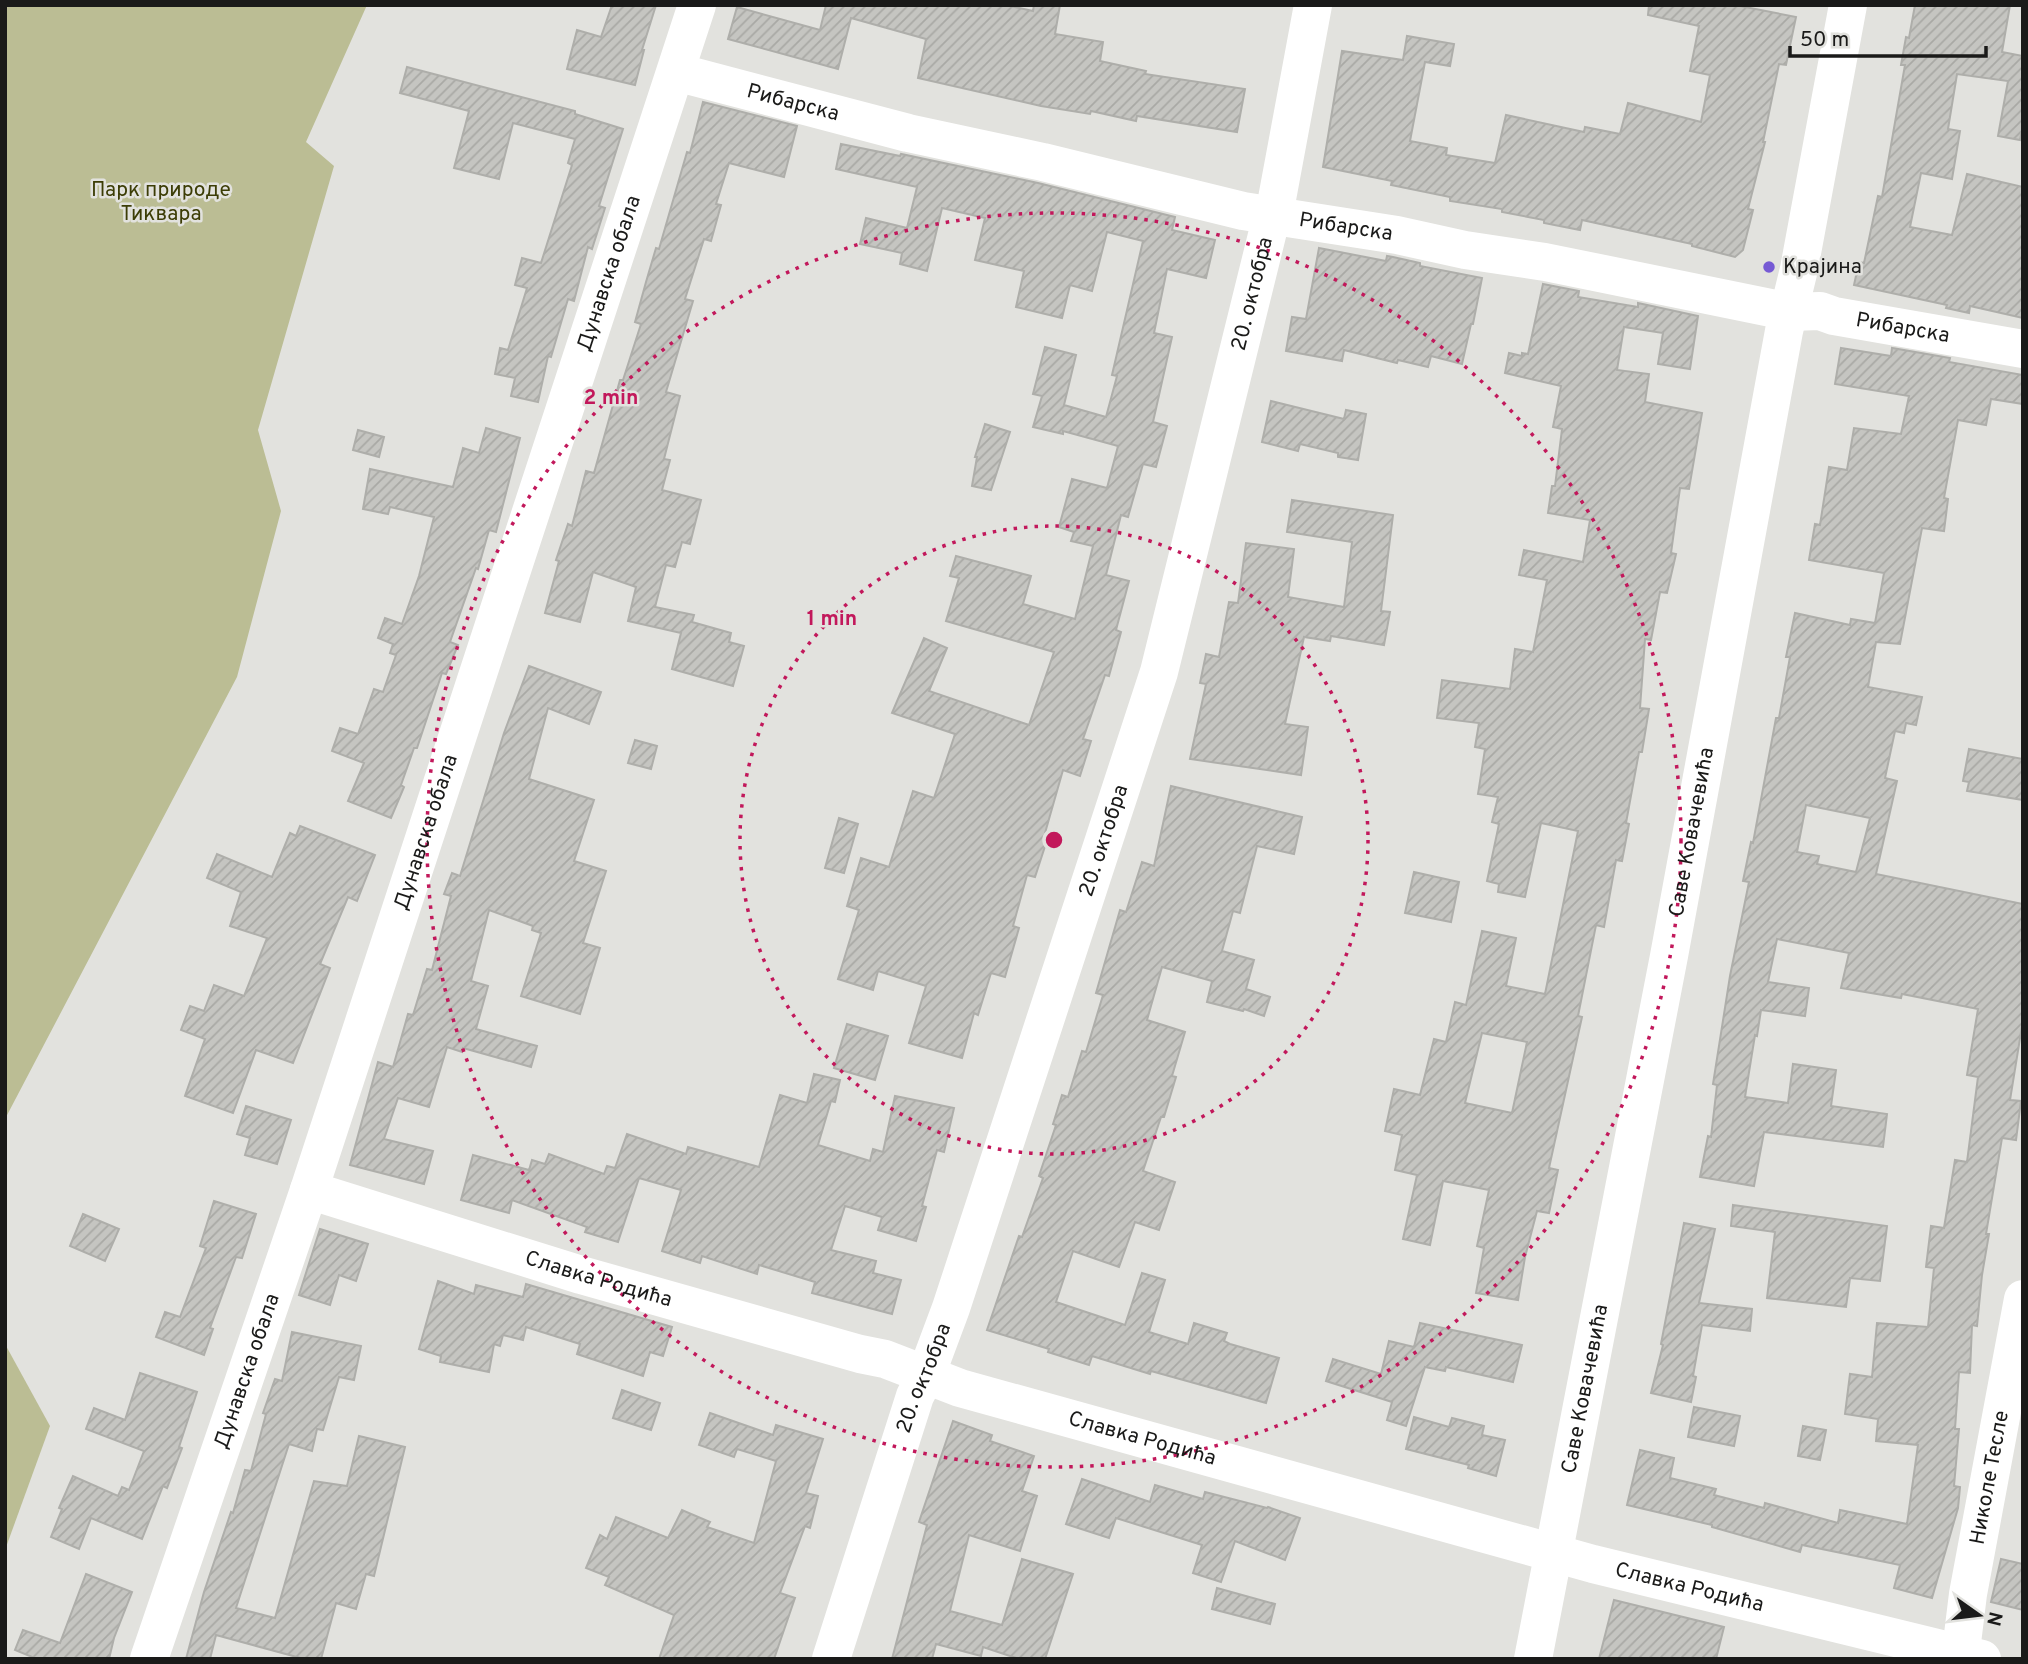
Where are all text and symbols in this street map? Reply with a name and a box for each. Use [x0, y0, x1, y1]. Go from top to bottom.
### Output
scale bar [1790, 14, 1986, 58]
text: 50 m [1800, 27, 1849, 54]
street label: Рибарска [744, 78, 842, 128]
park label: Парк природе Тиквара [91, 177, 231, 228]
street label: Дунавска обала [571, 192, 647, 355]
street label: Рибарска [1297, 206, 1395, 248]
street label: 20. октобра [1225, 234, 1280, 353]
place label: Крајина [1783, 254, 1862, 281]
marker: Крајина [1761, 259, 1777, 275]
street label: Рибарска [1854, 307, 1952, 349]
text: 2 min [584, 385, 638, 412]
text: 1 min [807, 606, 857, 633]
street label: Саве Ковачевића [1663, 745, 1721, 919]
street label: Дунавска обала [388, 751, 464, 914]
street label: 20. октобра [1073, 781, 1135, 900]
centre of rings [1042, 828, 1066, 852]
street label: Славка Родића [521, 1245, 675, 1314]
street label: Дунавска обала [208, 1290, 286, 1452]
street label: Саве Ковачевића [1556, 1302, 1615, 1476]
street label: 20. октобра [891, 1319, 958, 1436]
street label: Славка Родића [1065, 1405, 1219, 1472]
street label: Николе Тесле [1964, 1408, 2015, 1547]
street label: Славка Родића [1612, 1556, 1767, 1619]
north arrow [1944, 1580, 2014, 1650]
text: N [1980, 1609, 2007, 1628]

